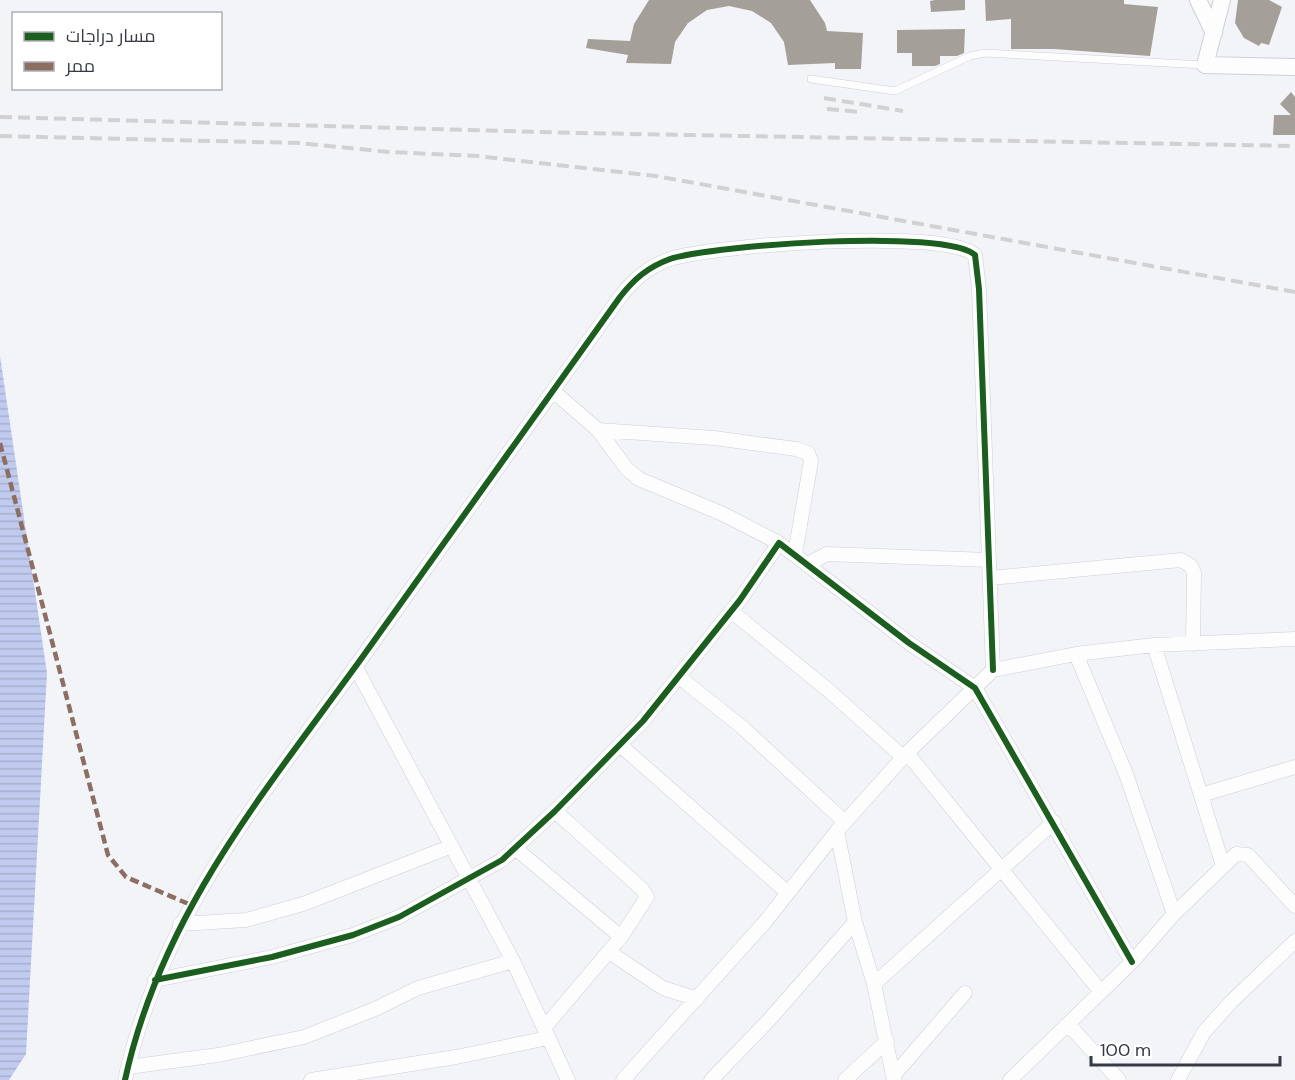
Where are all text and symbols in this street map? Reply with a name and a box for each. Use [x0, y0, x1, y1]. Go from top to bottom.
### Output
legend [12, 12, 222, 90]
text: مسار دراجات [66, 24, 156, 48]
text: ممر [65, 54, 95, 78]
scale bar [1091, 1029, 1280, 1067]
text: 100 m [1100, 1038, 1151, 1062]

